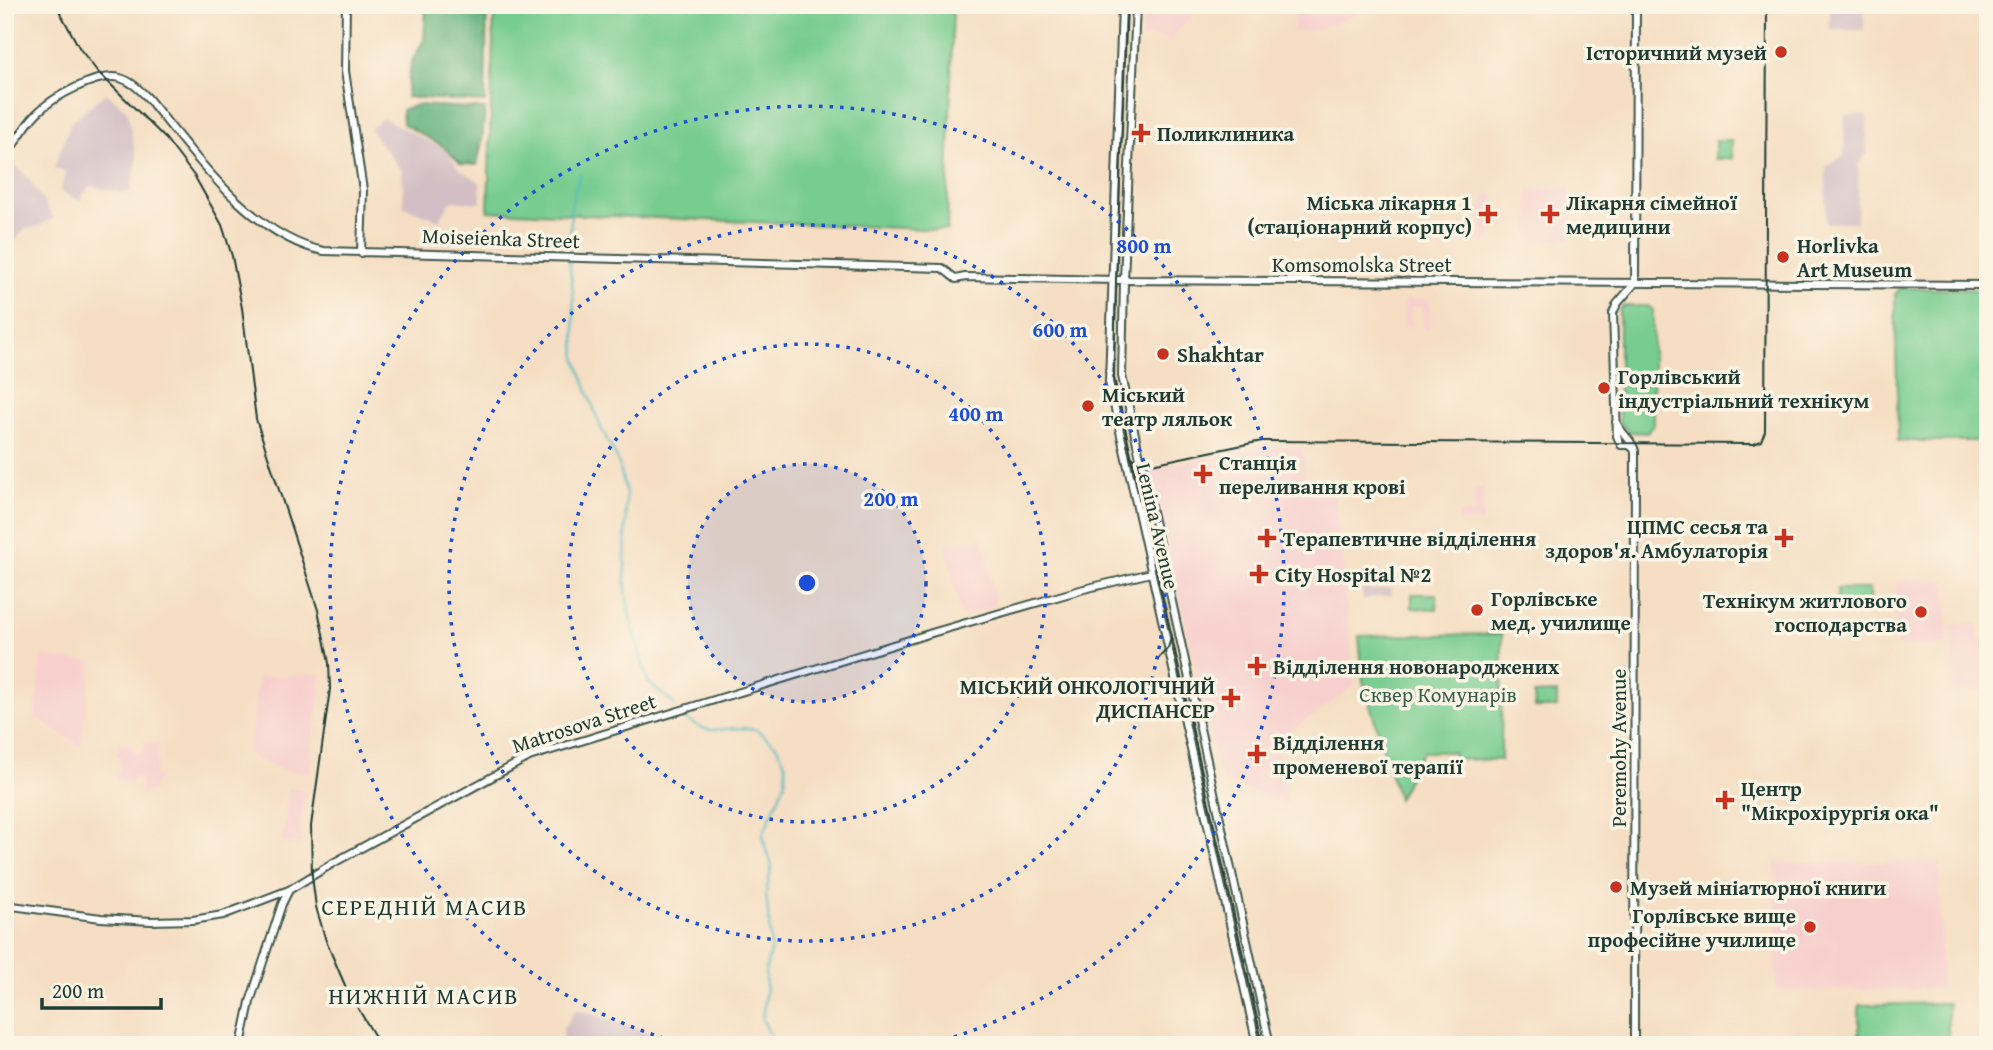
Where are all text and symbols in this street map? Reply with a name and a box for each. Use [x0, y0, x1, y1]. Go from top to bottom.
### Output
place label: Історичний музей [1586, 37, 1767, 68]
marker: Історичний музей [1773, 44, 1789, 60]
place label: Поликлиника [1157, 118, 1294, 149]
marker: Поликлиника [1131, 123, 1151, 143]
place label: Міська лікарня 1 (стаціонарний корпус) [1247, 187, 1472, 242]
place label: Лікарня сімейної медицини [1566, 187, 1738, 242]
marker: Міська лікарня 1 (стаціонарний корпус) [1478, 204, 1498, 224]
marker: Лікарня сімейної медицини [1540, 204, 1560, 224]
street label: Moiseienka Street [422, 220, 581, 256]
text: 800 m [1116, 230, 1172, 261]
place label: Horlivka Art Museum [1797, 230, 1912, 285]
street label: Komsomolska Street [1272, 249, 1452, 280]
marker: Horlivka Art Museum [1775, 249, 1791, 265]
text: 600 m [1032, 314, 1088, 345]
place label: Shakhtar [1177, 339, 1264, 370]
marker: Shakhtar [1155, 346, 1171, 362]
place label: Горлівський індустріальний технікум [1618, 361, 1869, 416]
place label: Міський театр ляльок [1102, 379, 1233, 434]
marker: Горлівський індустріальний технікум [1596, 380, 1612, 396]
text: 400 m [948, 398, 1004, 429]
marker: Міський театр ляльок [1080, 398, 1096, 414]
place label: Станція переливання крові [1219, 447, 1406, 502]
street label: Lenina Avenue [1128, 460, 1188, 592]
marker: Станція переливання крові [1193, 464, 1213, 484]
text: 200 m [863, 483, 919, 514]
place label: ЦПМС сесья та здоров'я. Амбулаторія [1545, 511, 1768, 566]
place label: Терапевтичне відділення [1283, 523, 1536, 554]
marker: Терапевтичне відділення [1257, 528, 1277, 548]
marker: ЦПМС сесья та здоров'я. Амбулаторія [1774, 528, 1794, 548]
place label: City Hospital №2 [1275, 559, 1431, 590]
marker: City Hospital №2 [1249, 564, 1269, 584]
centre of rings [795, 571, 819, 595]
place label: Горлівське мед. училище [1491, 583, 1631, 638]
place label: Технікум житлового господарства [1703, 585, 1907, 640]
marker: Горлівське мед. училище [1469, 602, 1485, 618]
marker: Технікум житлового господарства [1913, 604, 1929, 620]
place label: Відділення новонароджених [1273, 651, 1559, 682]
marker: Відділення новонароджених [1247, 656, 1267, 676]
street label: Peremohy Avenue [1603, 669, 1634, 827]
place label: МІСЬКИЙ ОНКОЛОГІЧНИЙ ДИСПАНСЕР [960, 671, 1215, 726]
park label: Сквер Комунарів [1359, 679, 1517, 710]
street label: Matrosova Street [508, 685, 661, 761]
marker: МІСЬКИЙ ОНКОЛОГІЧНИЙ ДИСПАНСЕР [1221, 688, 1241, 708]
place label: Відділення променевої терапії [1273, 727, 1463, 782]
marker: Відділення променевої терапії [1247, 744, 1267, 764]
place label: Центр "Мікрохірургія ока" [1741, 773, 1939, 828]
marker: Центр "Мікрохірургія ока" [1715, 790, 1735, 810]
place label: Музей мініатюрної книги [1630, 872, 1886, 903]
marker: Музей мініатюрної книги [1608, 879, 1624, 895]
district label: СЕРЕДНІЙ МАСИВ [322, 890, 528, 923]
place label: Горлівське вище професійне училище [1588, 900, 1796, 955]
marker: Горлівське вище професійне училище [1802, 919, 1818, 935]
scale bar [42, 966, 161, 1010]
text: 200 m [52, 975, 104, 1006]
district label: НИЖНІЙ МАСИВ [328, 979, 520, 1012]

